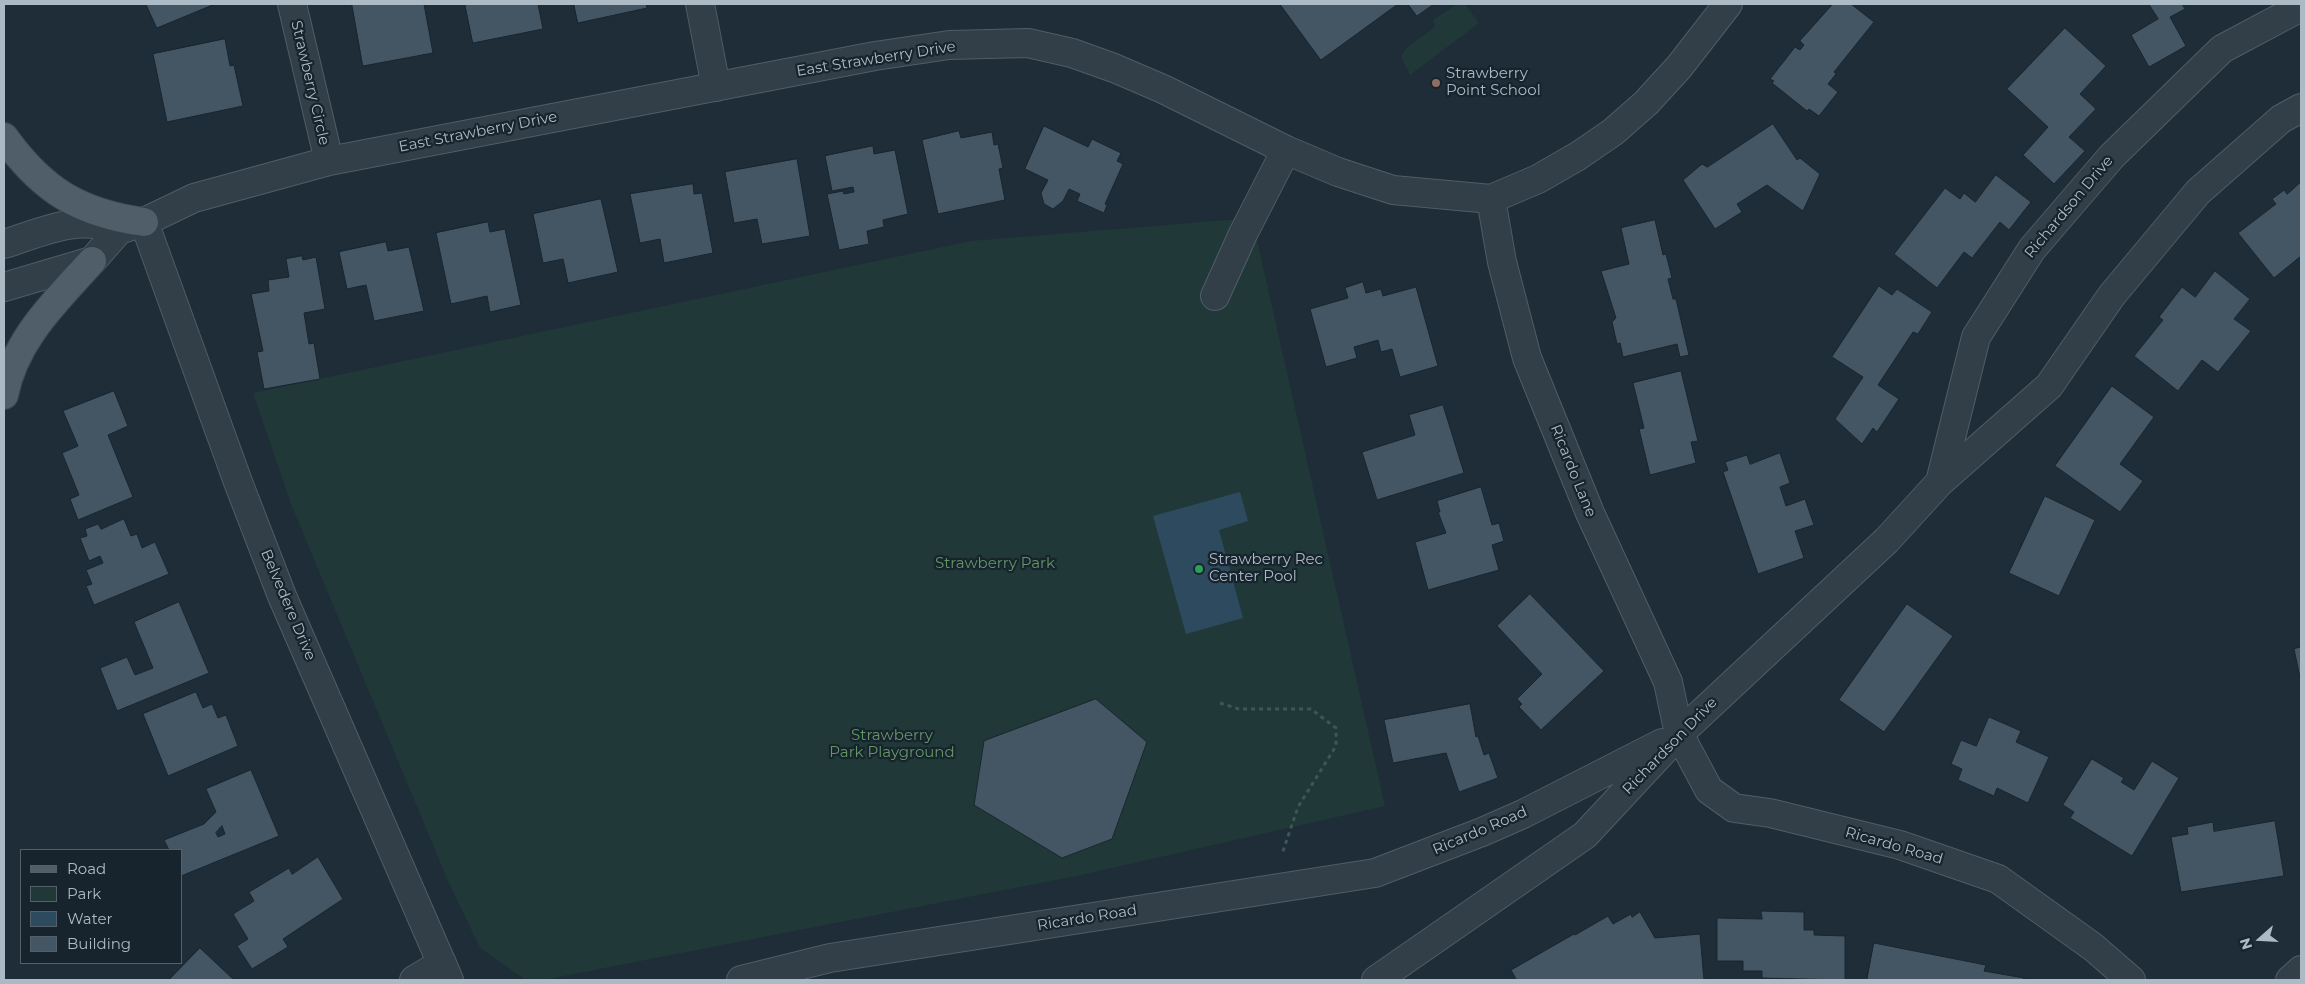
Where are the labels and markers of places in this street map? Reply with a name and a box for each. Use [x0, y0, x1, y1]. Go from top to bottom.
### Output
place label: Strawberry Point School [1446, 65, 1541, 100]
marker: Strawberry Point School [1430, 77, 1442, 89]
place label: Strawberry Rec Center Pool [1209, 551, 1323, 586]
marker: Strawberry Rec Center Pool [1193, 563, 1205, 575]

